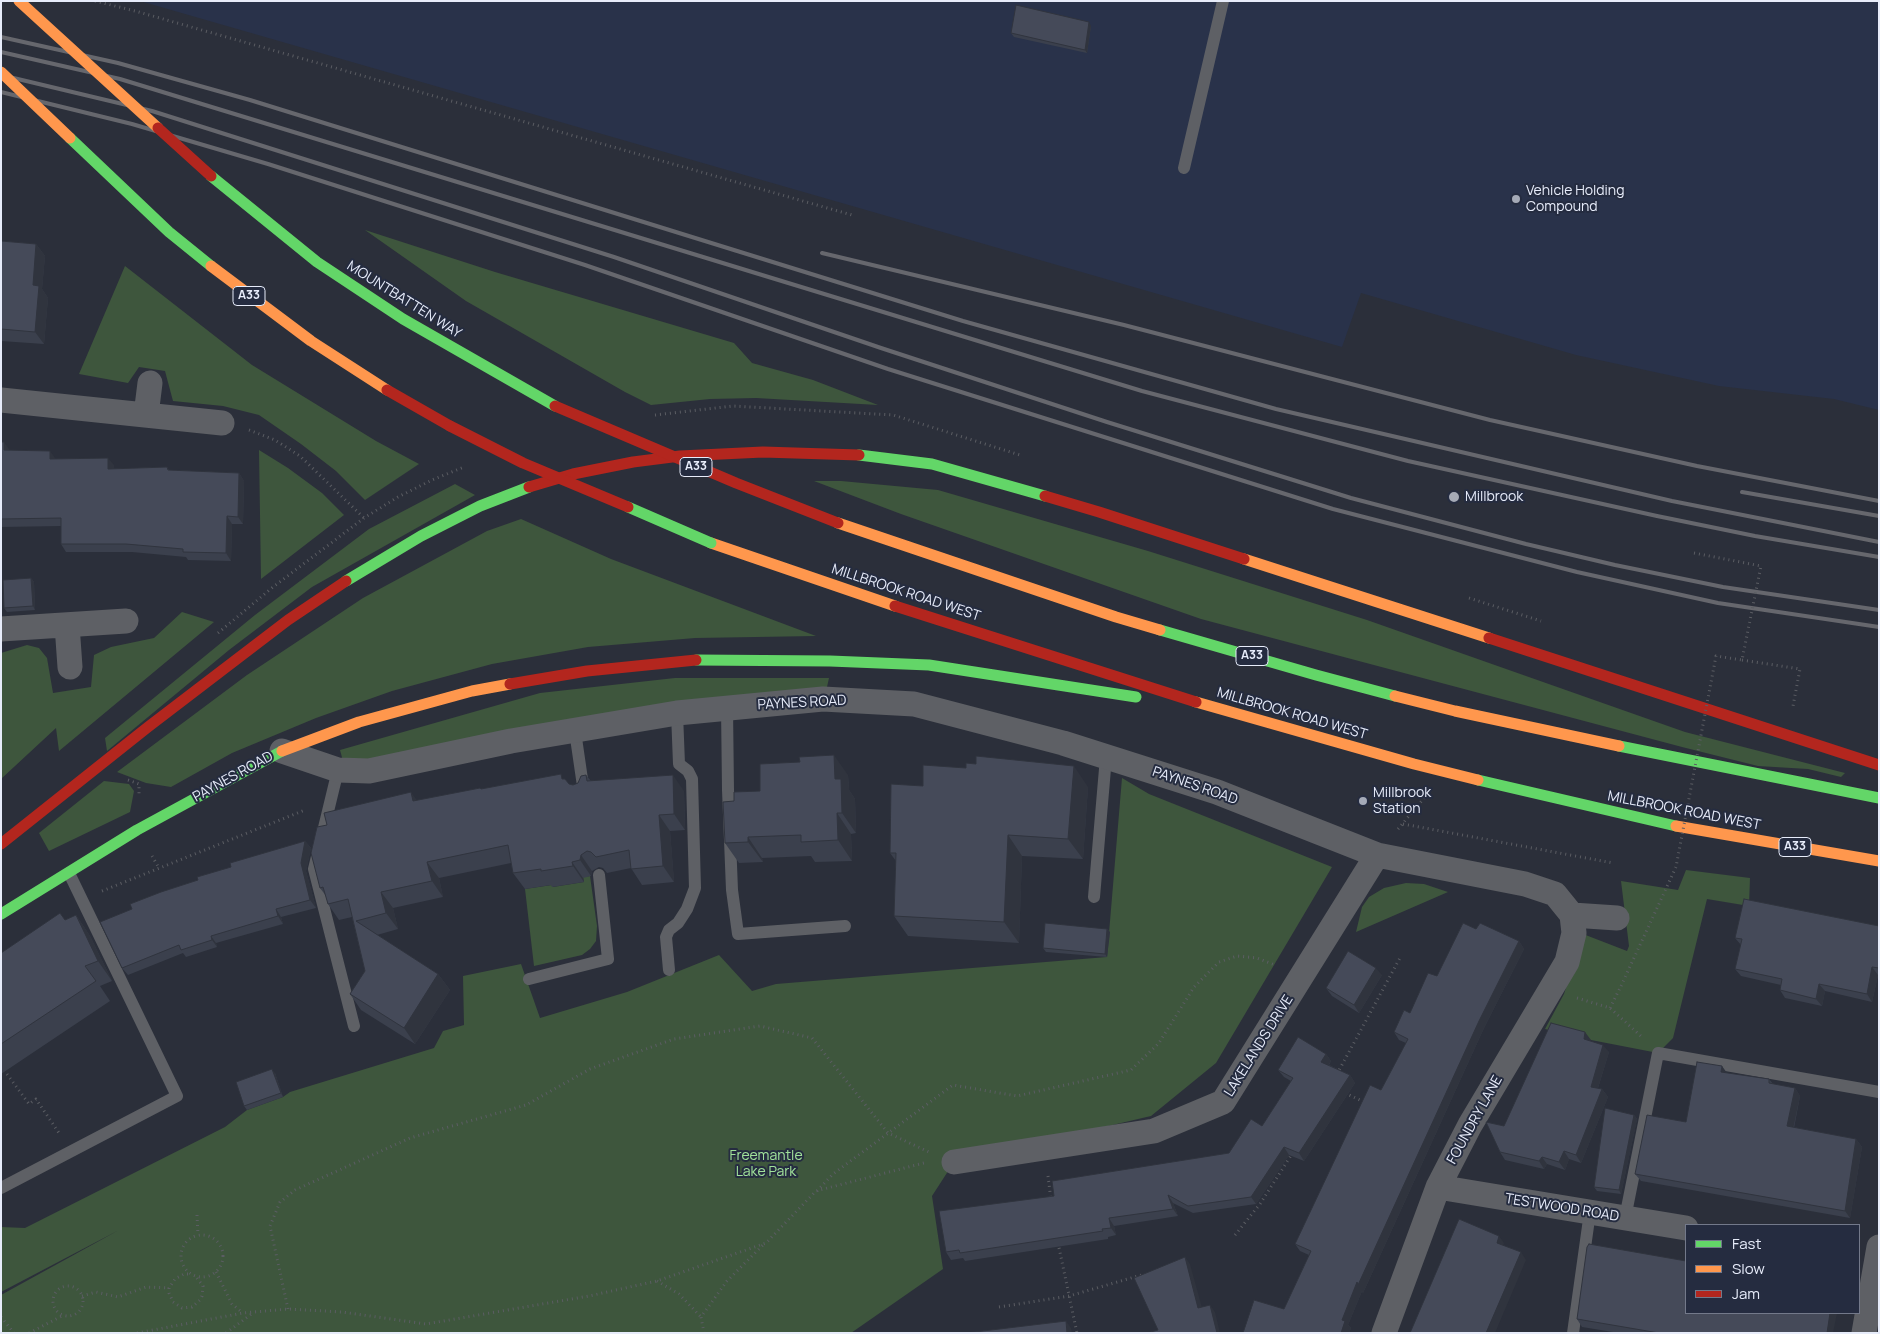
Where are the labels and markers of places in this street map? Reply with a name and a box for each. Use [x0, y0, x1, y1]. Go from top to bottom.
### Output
place label: Vehicle Holding Compound [1526, 183, 1624, 216]
marker: Vehicle Holding Compound [1510, 193, 1522, 205]
place label: Millbrook [1465, 489, 1523, 505]
marker: Millbrook [1447, 490, 1461, 504]
place label: Millbrook Station [1373, 785, 1431, 818]
marker: Millbrook Station [1357, 795, 1369, 807]

